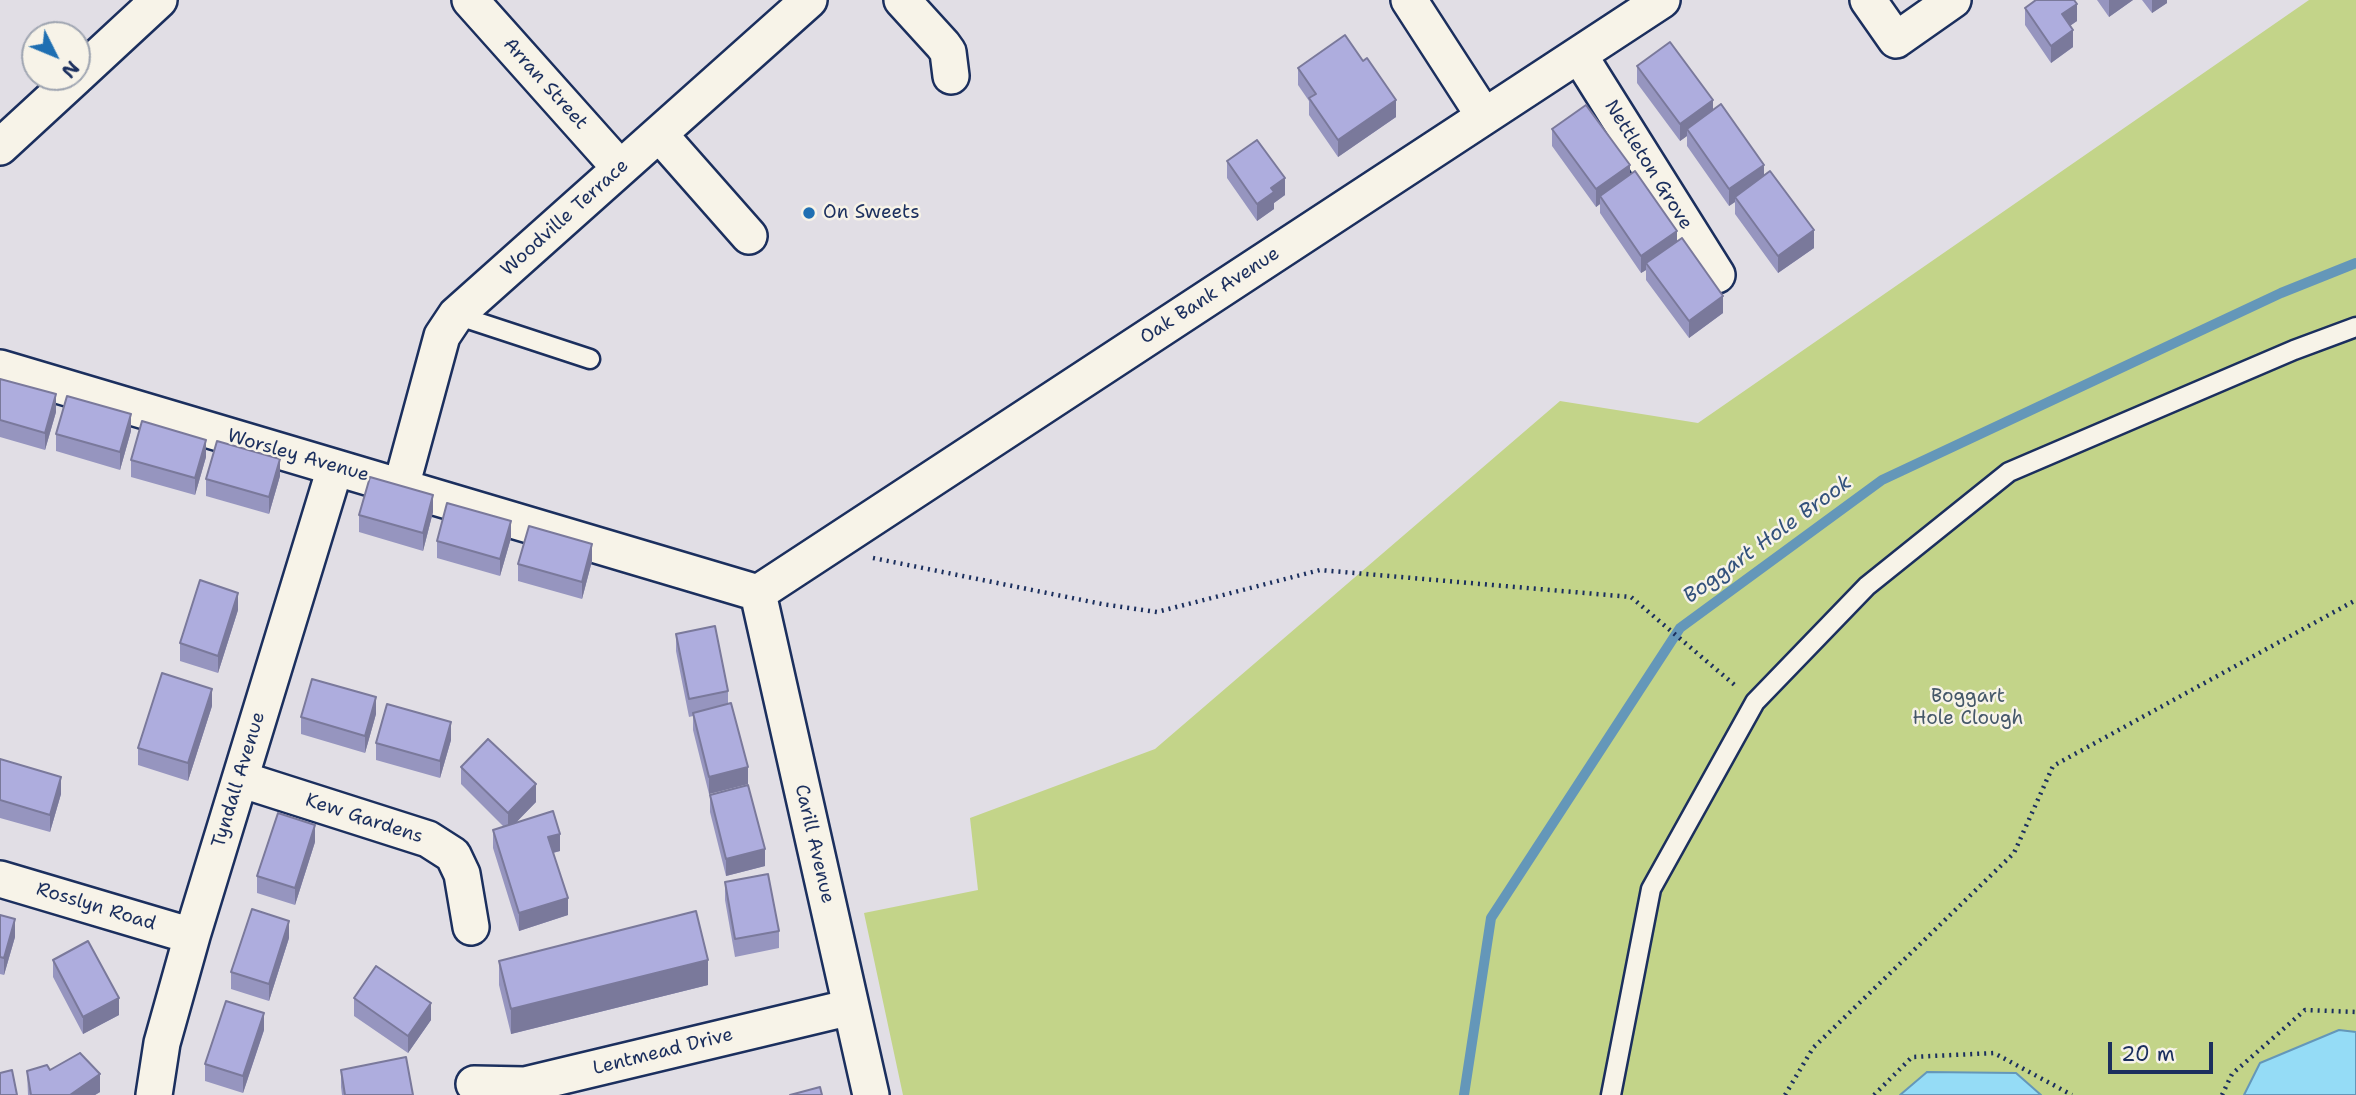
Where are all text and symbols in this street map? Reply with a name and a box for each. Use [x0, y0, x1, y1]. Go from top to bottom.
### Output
north arrow [21, 21, 91, 91]
street label: Arran Street [498, 33, 592, 135]
text: N [56, 55, 85, 83]
street label: Nettleton Grove [1599, 96, 1697, 234]
street label: Woodville Terrace [496, 155, 634, 281]
place label: On Sweets [823, 202, 920, 224]
marker: On Sweets [801, 205, 817, 221]
street label: Oak Bank Avenue [1136, 242, 1284, 350]
street label: Worsley Avenue [224, 425, 372, 487]
water label: Boggart Hole Brook [1679, 470, 1857, 610]
park label: Boggart Hole Clough [1913, 686, 2023, 730]
street label: Tyndall Avenue [207, 709, 271, 851]
street label: Carill Avenue [789, 782, 839, 906]
street label: Kew Gardens [302, 789, 426, 849]
street label: Rosslyn Road [33, 878, 159, 936]
street label: Lentmead Drive [591, 1024, 735, 1080]
scale bar [2111, 1028, 2216, 1072]
text: 20 m [2121, 1040, 2175, 1068]

